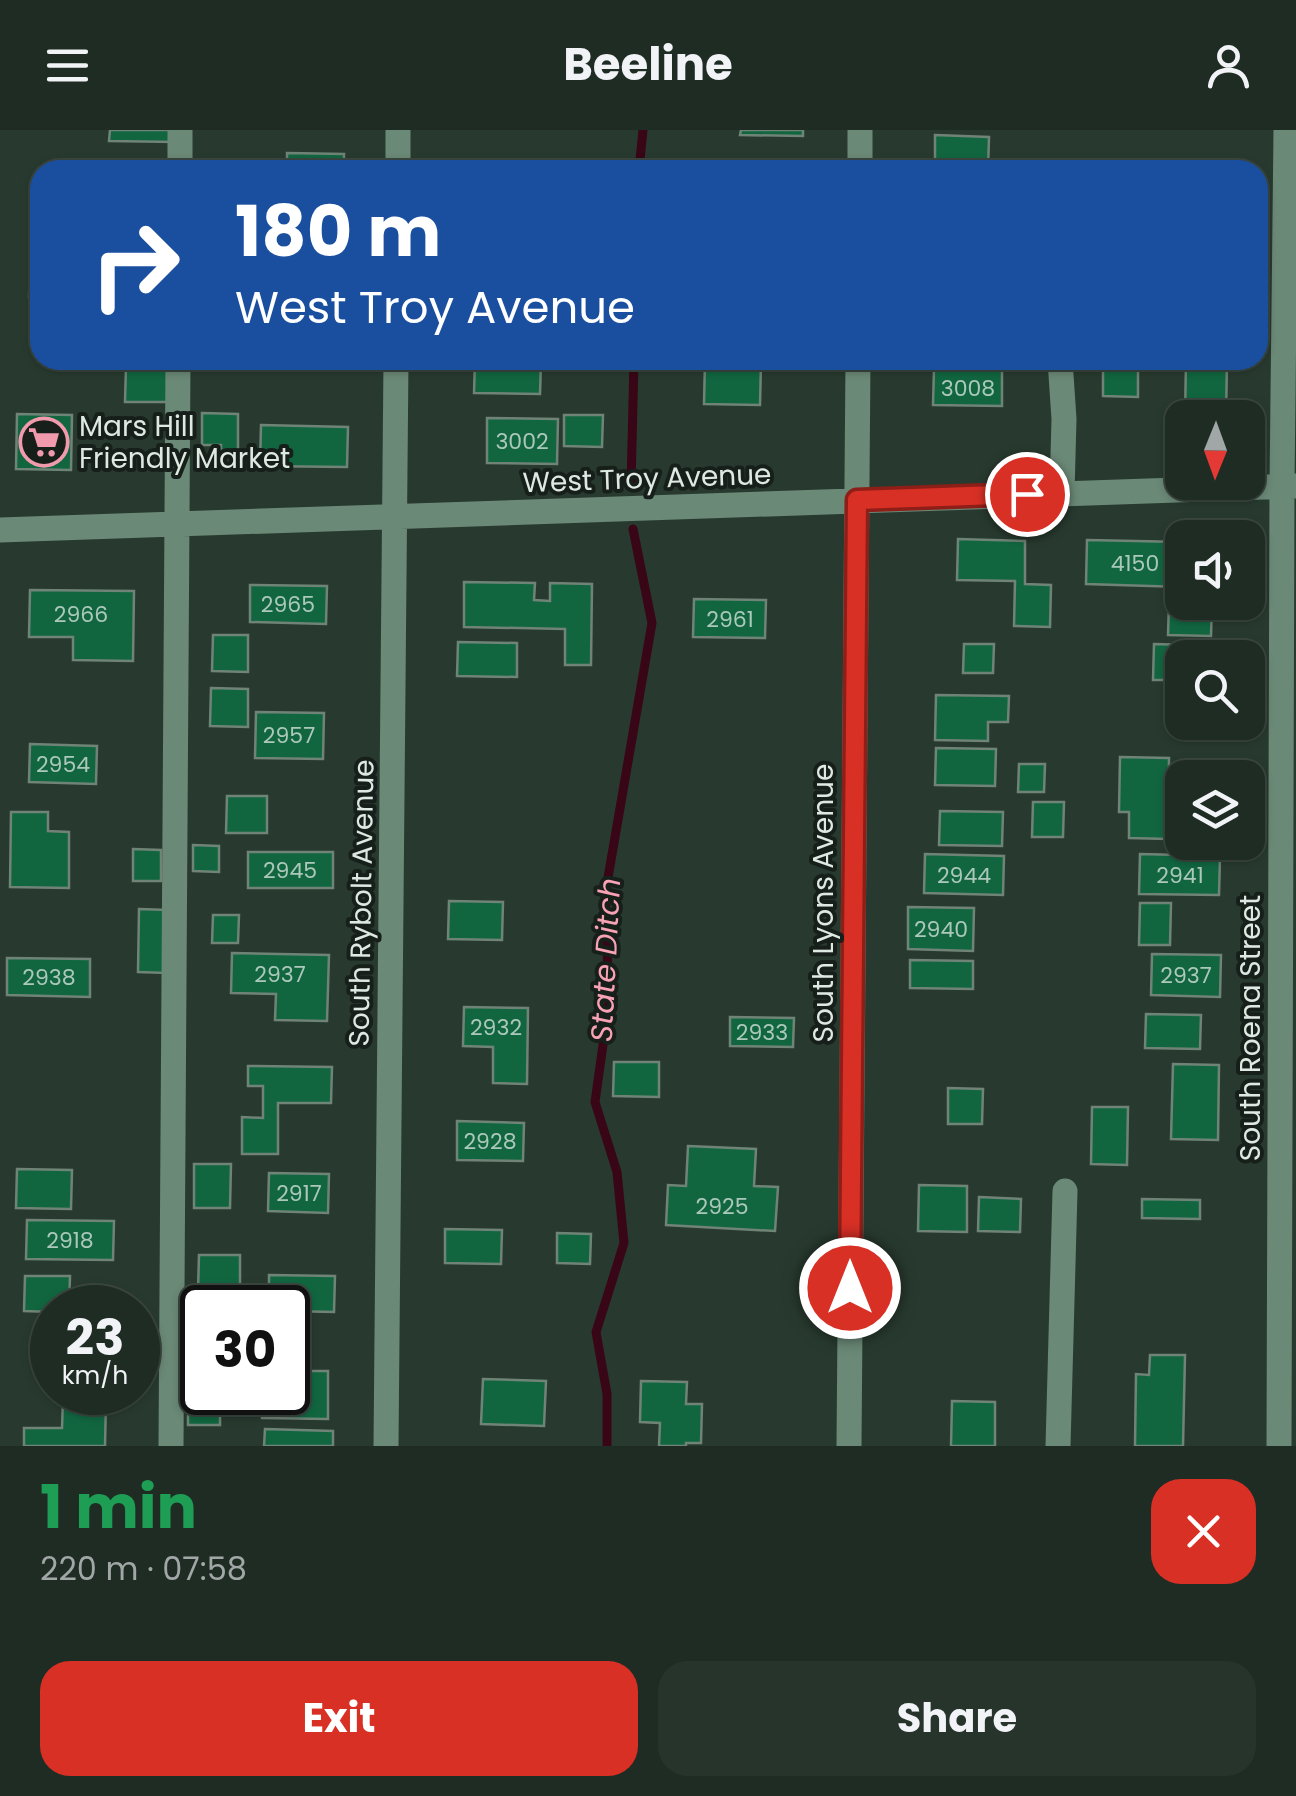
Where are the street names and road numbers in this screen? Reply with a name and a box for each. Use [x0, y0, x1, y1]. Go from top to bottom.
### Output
street label: West Troy Avenue [522, 455, 772, 502]
street label: South Rybolt Avenue [339, 759, 384, 1047]
street label: South Lyons Avenue [804, 764, 843, 1042]
street label: South Roena Street [1231, 895, 1270, 1161]

